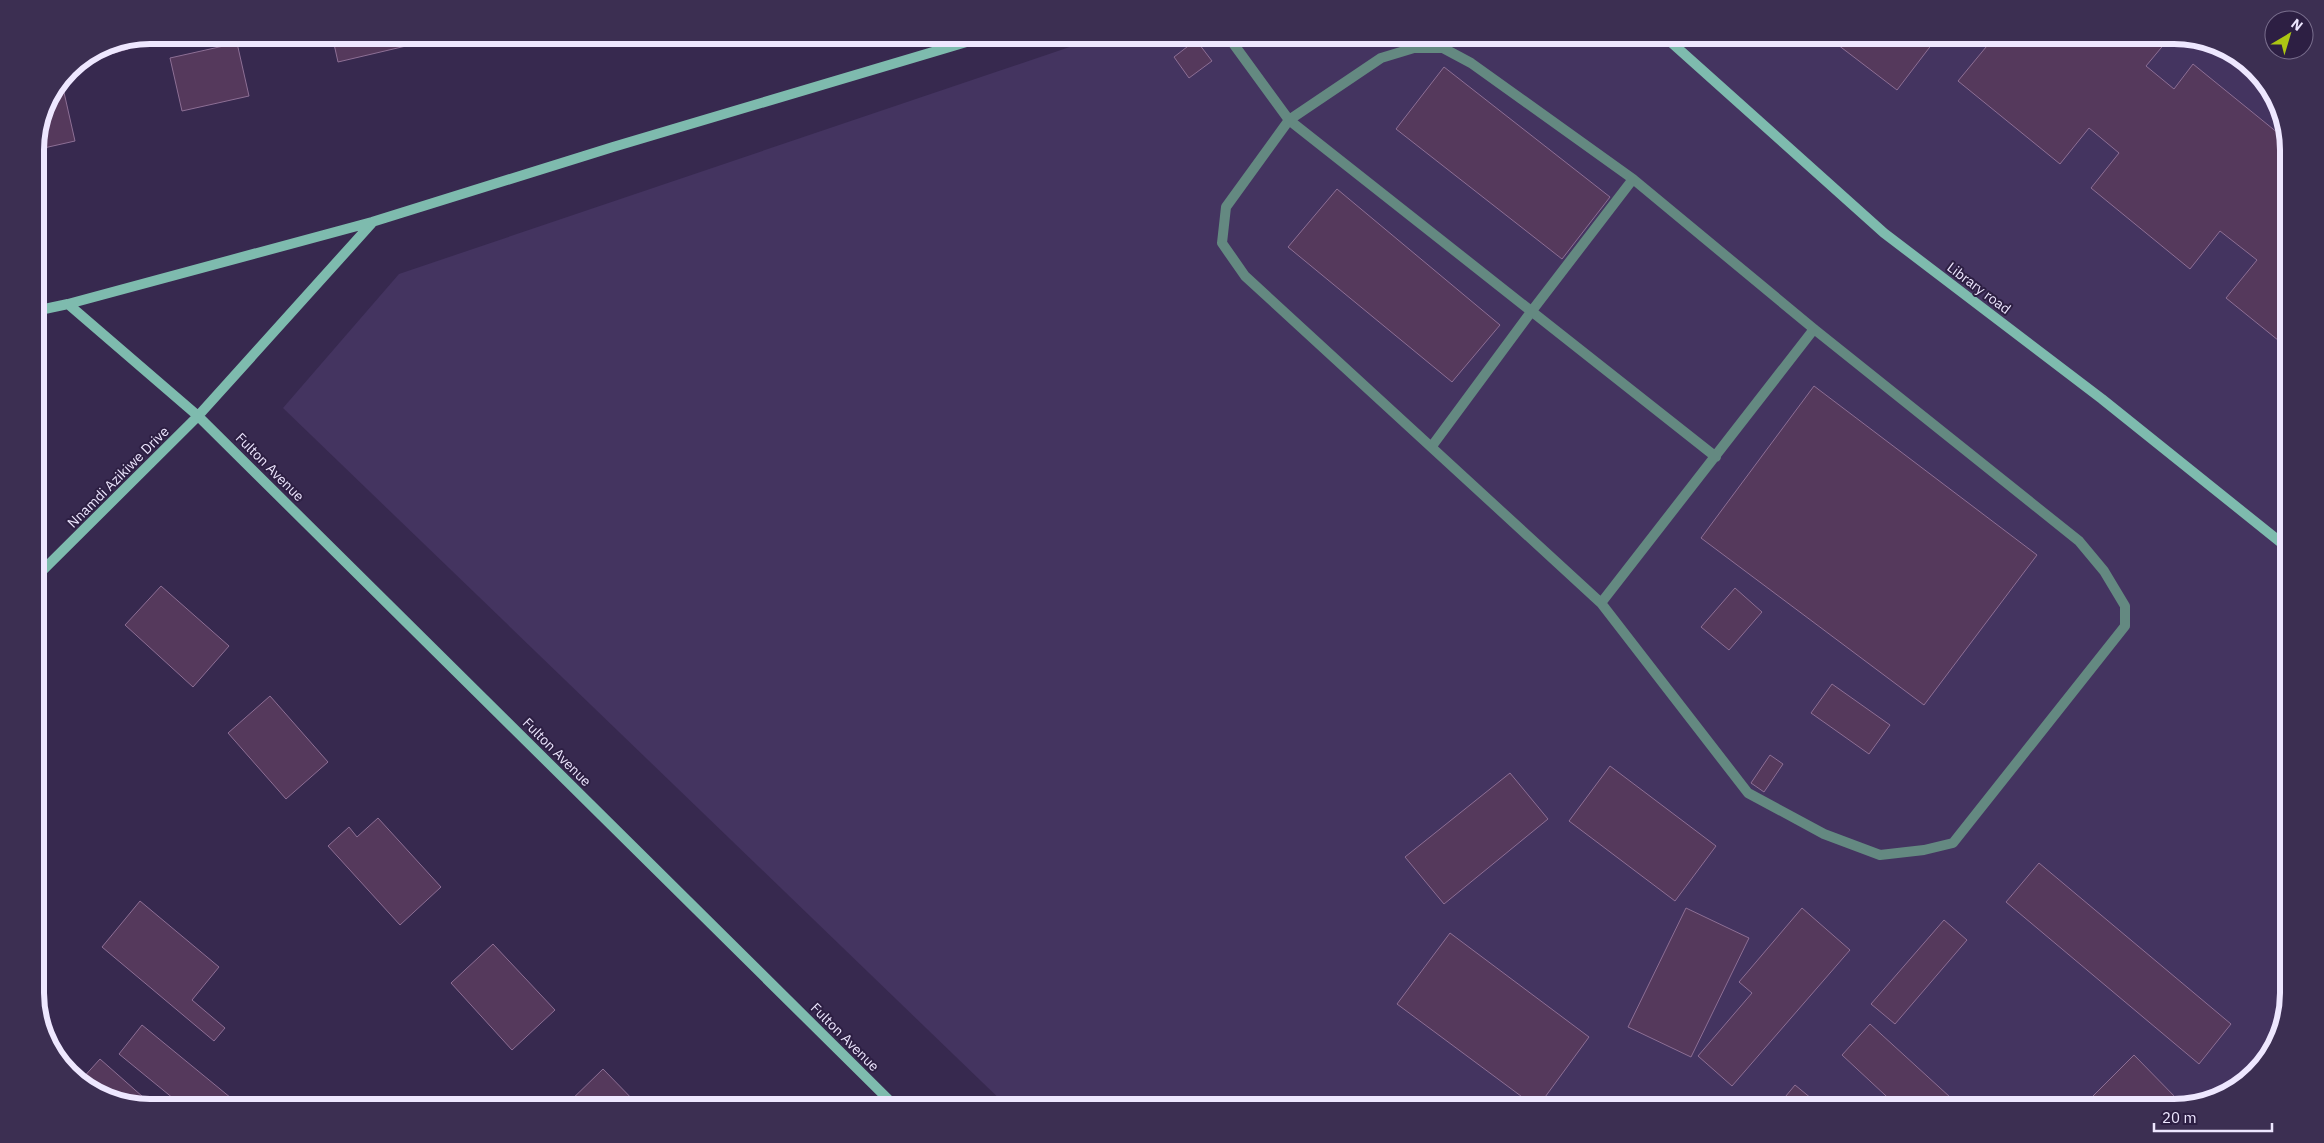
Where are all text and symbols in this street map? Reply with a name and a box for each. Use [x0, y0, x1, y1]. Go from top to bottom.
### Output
north arrow [2264, 10, 2314, 60]
text: N [2287, 15, 2307, 35]
street label: Library road [1944, 258, 2014, 318]
street label: Nnamdi Azikiwe Drive [63, 422, 173, 532]
street label: Fulton Avenue [232, 429, 308, 505]
street label: Fulton Avenue [519, 714, 595, 790]
street label: Fulton Avenue [807, 999, 883, 1075]
scale bar [2154, 1100, 2272, 1132]
text: 20 m [2162, 1108, 2197, 1127]

